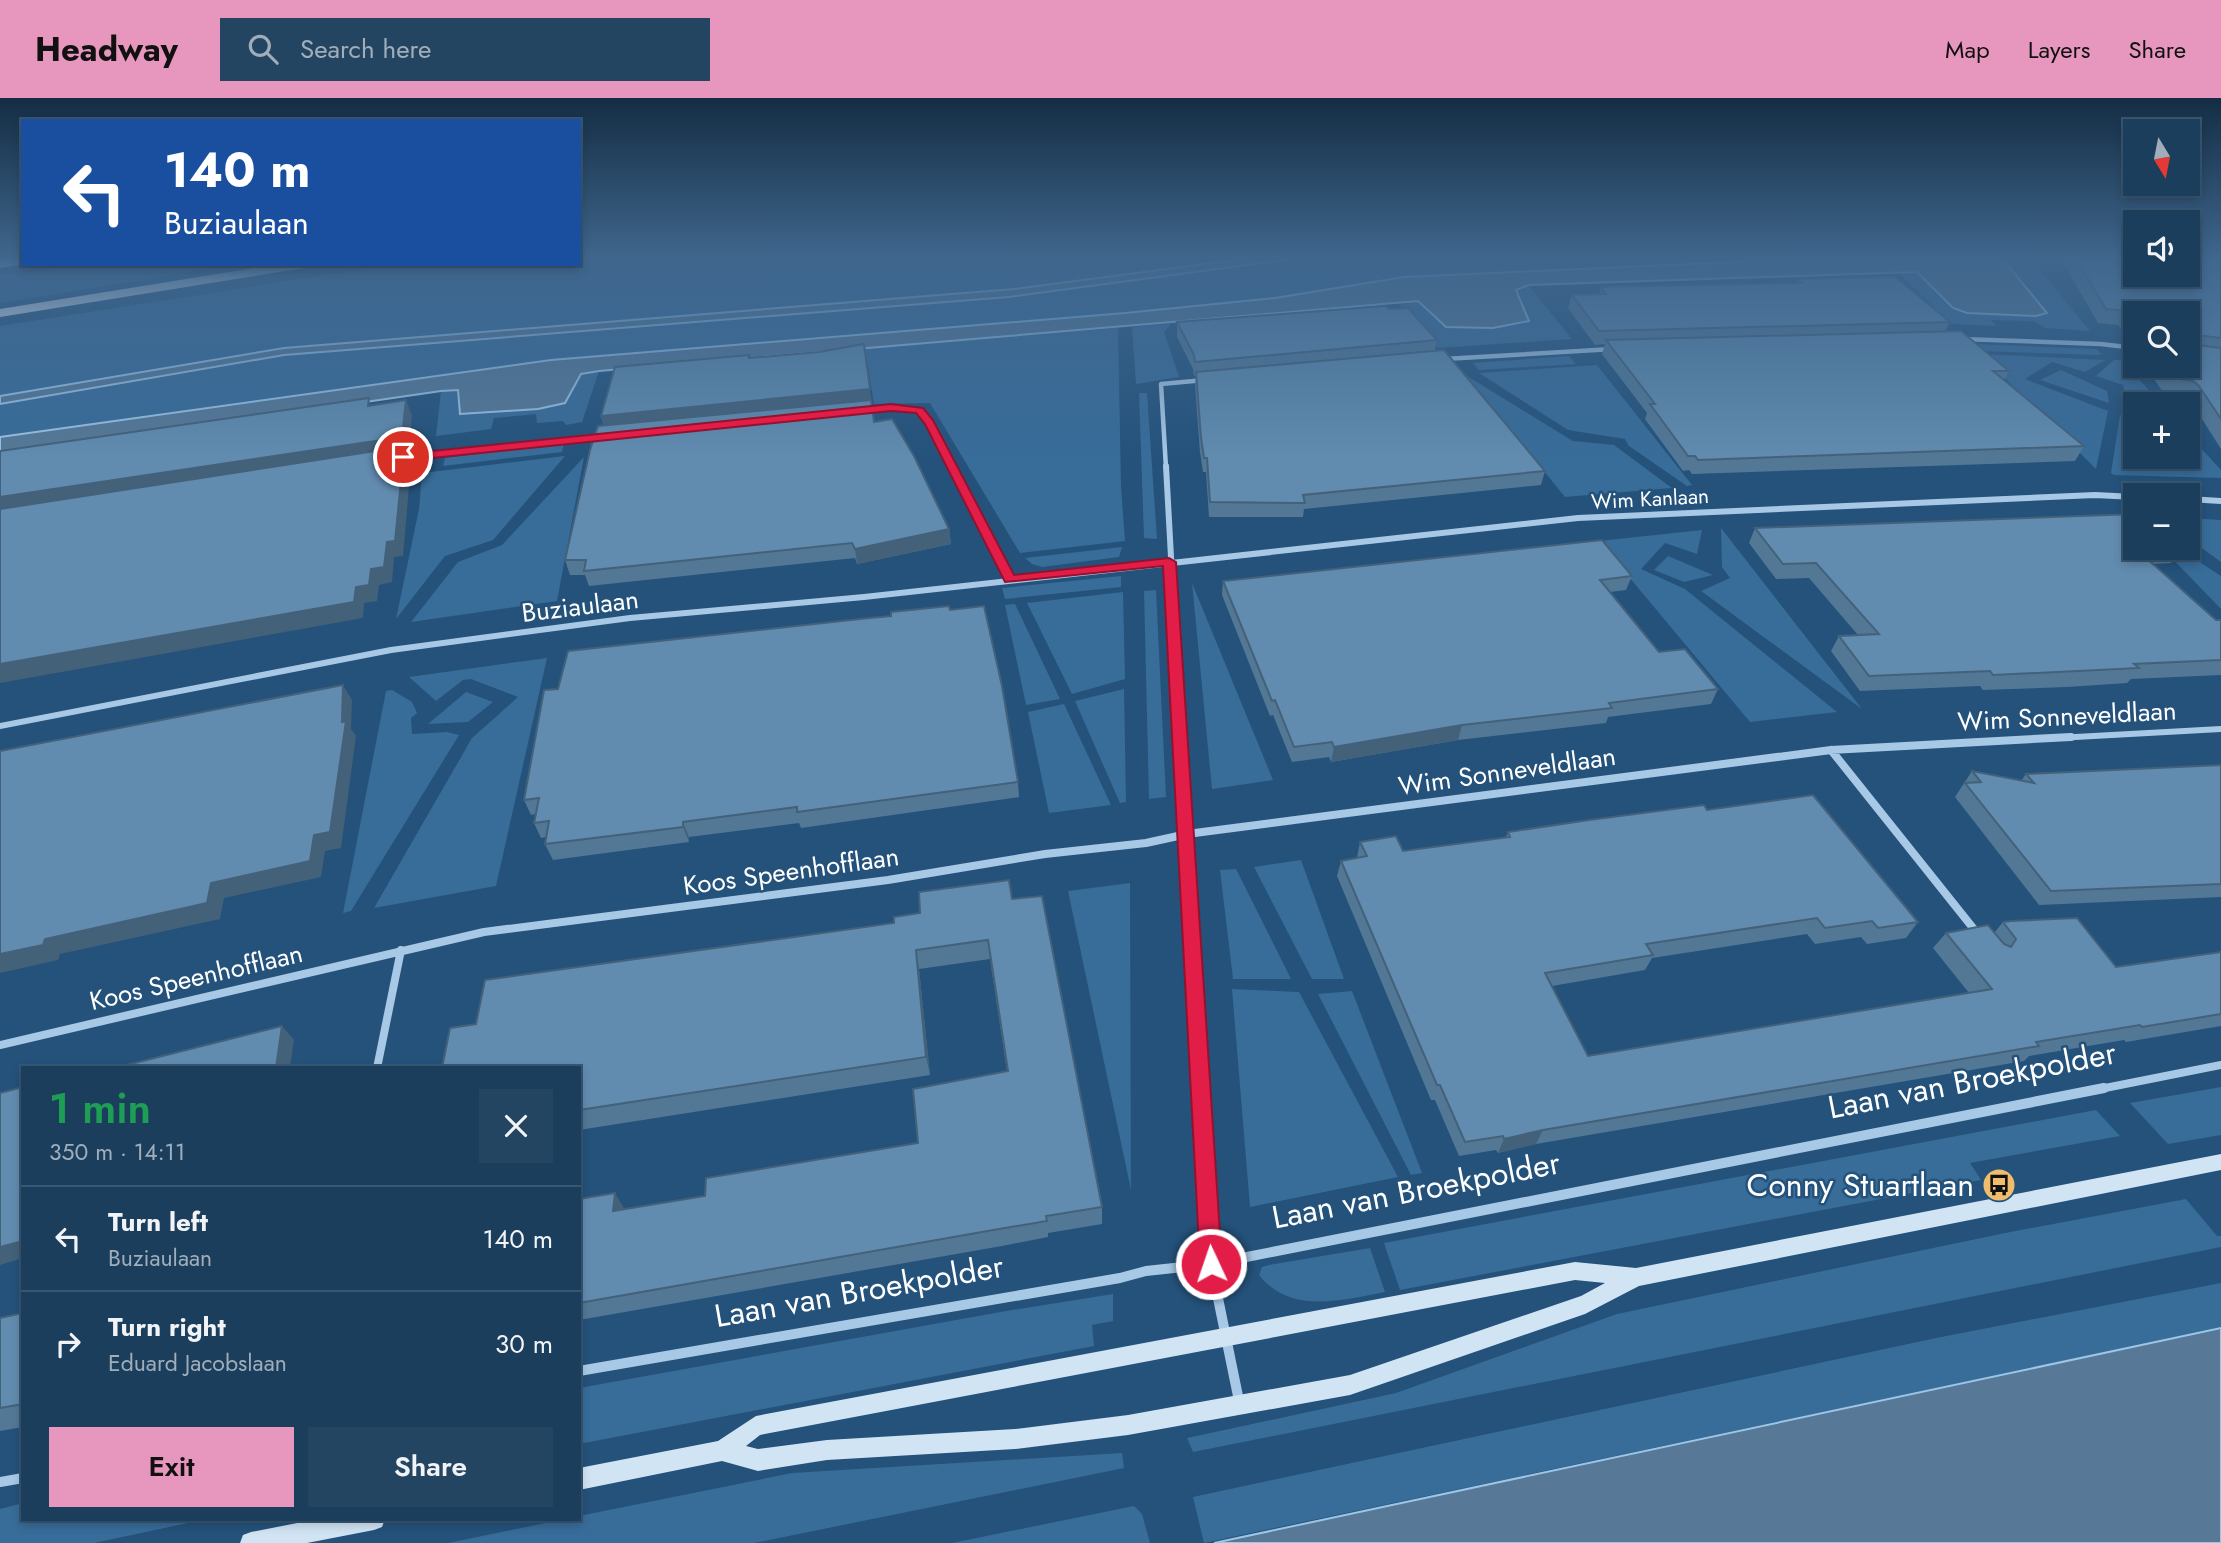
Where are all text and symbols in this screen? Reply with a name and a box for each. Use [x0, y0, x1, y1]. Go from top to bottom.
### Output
search box [220, 18, 710, 81]
text: Headway [35, 26, 178, 73]
icon: search [244, 30, 282, 68]
text: Search here [300, 30, 431, 68]
text: Map [1945, 32, 1990, 67]
text: Layers [2028, 32, 2090, 67]
text: Share [2128, 32, 2186, 67]
north arrow [2123, 119, 2200, 196]
map controls [2123, 119, 2200, 560]
text: 140 m [164, 135, 310, 205]
icon: left [49, 147, 140, 238]
text: Buziaulaan [164, 200, 309, 246]
button: sound [2123, 210, 2200, 287]
button: search [2123, 301, 2200, 378]
button: + [2123, 392, 2200, 469]
pin [373, 427, 433, 487]
icon: arrive [384, 438, 422, 476]
street label: Wim Kanlaan [1590, 481, 1710, 517]
button: − [2123, 483, 2200, 560]
street label: Buziaulaan [519, 580, 641, 632]
street label: Wim Sonneveldlaan [1957, 691, 2177, 741]
street label: Wim Sonneveldlaan [1396, 737, 1618, 805]
street label: Koos Speenhofflaan [681, 837, 901, 905]
street label: Koos Speenhofflaan [86, 934, 306, 1020]
street label: Laan van Broekpolder [1824, 1030, 2120, 1130]
text: 1 min [49, 1078, 151, 1139]
button: close [479, 1089, 553, 1163]
text: 350 m · 14:11 [49, 1135, 185, 1169]
street label: Laan van Broekpolder [1268, 1140, 1564, 1240]
place label: Conny Stuartlaan [1746, 1162, 1974, 1208]
bus stop icon: Conny Stuartlaan [1980, 1166, 2018, 1204]
text: Turn left [108, 1203, 208, 1241]
icon: left [49, 1220, 87, 1258]
text: 140 m [482, 1220, 553, 1258]
position arrow [1174, 1227, 1248, 1301]
text: Buziaulaan [108, 1241, 212, 1275]
street label: Laan van Broekpolder [711, 1243, 1007, 1339]
text: Turn right [108, 1308, 226, 1346]
icon: right [49, 1325, 87, 1363]
text: 30 m [495, 1325, 553, 1363]
text: Eduard Jacobslaan [108, 1346, 287, 1380]
button: Exit [49, 1427, 294, 1507]
button: Share [308, 1427, 553, 1507]

